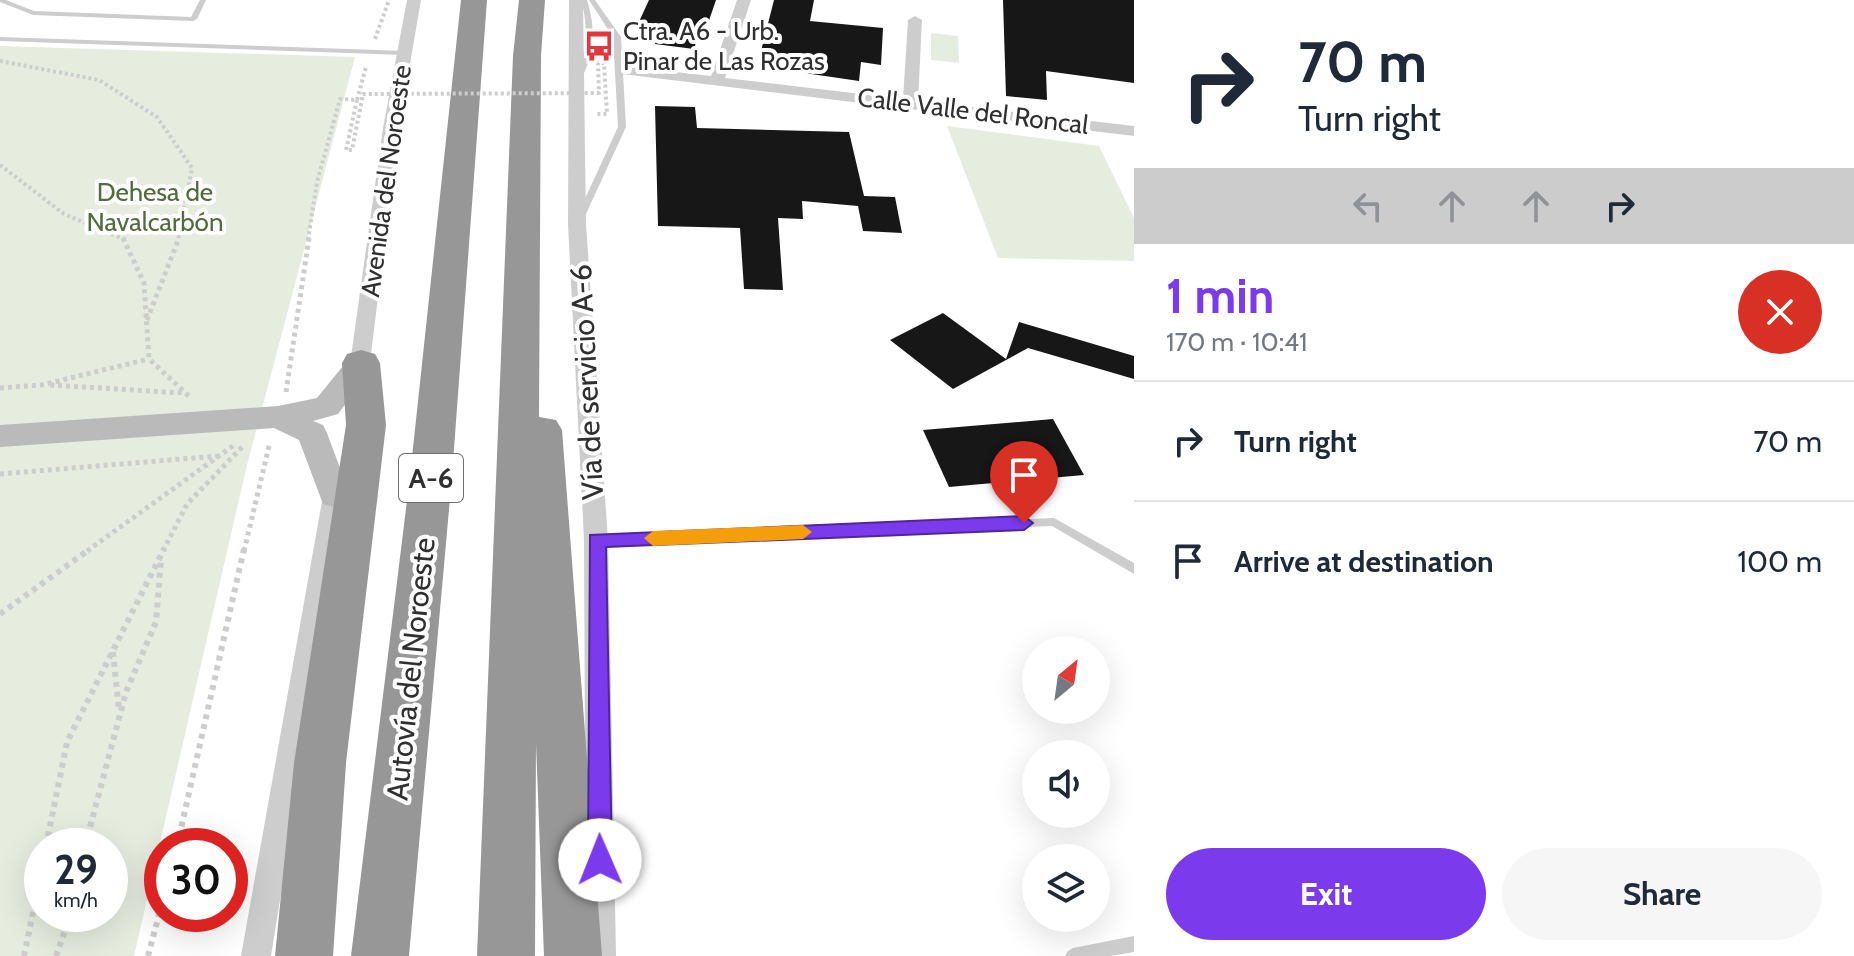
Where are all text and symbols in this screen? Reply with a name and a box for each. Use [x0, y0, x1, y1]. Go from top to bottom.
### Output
place label: Ctra. A6 - Urb. Pinar de Las Rozas [623, 15, 825, 77]
text: 70 m [1298, 28, 1427, 96]
bus stop icon: Ctra. A6 - Urb. Pinar de Las Rozas [582, 29, 616, 63]
icon: right [1166, 32, 1270, 136]
street label: Avenida del Noroeste [354, 63, 418, 299]
street label: Calle Valle del Roncal [856, 81, 1090, 141]
text: Turn right [1298, 96, 1441, 140]
park label: Dehesa de Navalcarbón [87, 176, 223, 238]
icon: left [1346, 184, 1390, 228]
icon: ahead [1430, 184, 1474, 228]
icon: ahead [1514, 184, 1558, 228]
icon: right [1598, 184, 1642, 228]
street label: Vía de servicio A-6 [562, 263, 611, 501]
text: 1 min [1166, 267, 1274, 325]
button: close [1738, 270, 1822, 354]
text: 170 m · 10:41 [1166, 326, 1308, 358]
icon: right [1166, 419, 1210, 463]
text: Turn right [1234, 423, 1357, 460]
text: 70 m [1753, 423, 1822, 460]
pin [990, 441, 1058, 523]
icon: arrive [1002, 453, 1046, 497]
road number: A-6 [399, 454, 463, 502]
street label: Autovía del Noroeste [378, 536, 443, 802]
icon: arrive [1166, 539, 1210, 583]
text: Arrive at destination [1234, 543, 1494, 580]
text: 100 m [1737, 543, 1822, 580]
north arrow [1022, 636, 1110, 724]
map controls [1022, 636, 1110, 932]
button: sound [1022, 740, 1110, 828]
position arrow [558, 818, 642, 902]
speed limit sign: 30 [144, 828, 248, 932]
button: layers [1022, 844, 1110, 932]
text: 29 [54, 845, 98, 894]
button: Exit [1166, 848, 1486, 940]
button: Share [1502, 848, 1822, 940]
text: km/h [54, 888, 98, 912]

